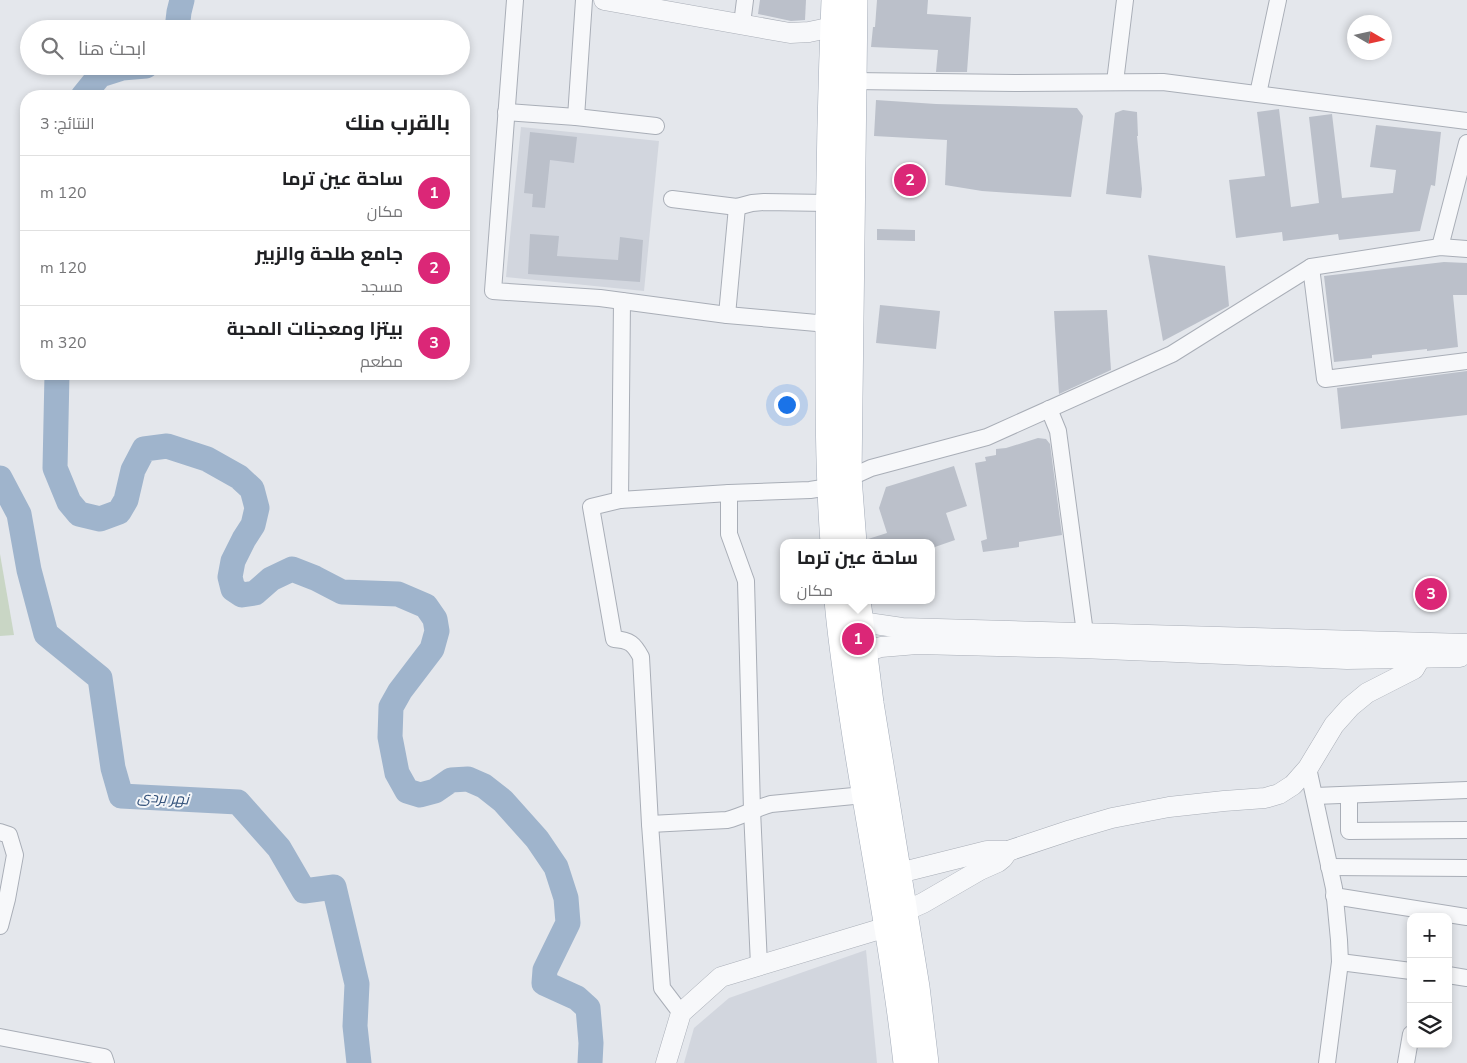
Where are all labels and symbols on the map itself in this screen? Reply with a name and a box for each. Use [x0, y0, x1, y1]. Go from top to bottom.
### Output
north arrow [1347, 15, 1392, 60]
pin: 2 [894, 161, 926, 199]
your location [774, 392, 800, 418]
pin: 3 [1415, 575, 1447, 613]
pin: 1 [842, 620, 874, 658]
water label: نهر بردى [137, 787, 191, 809]

